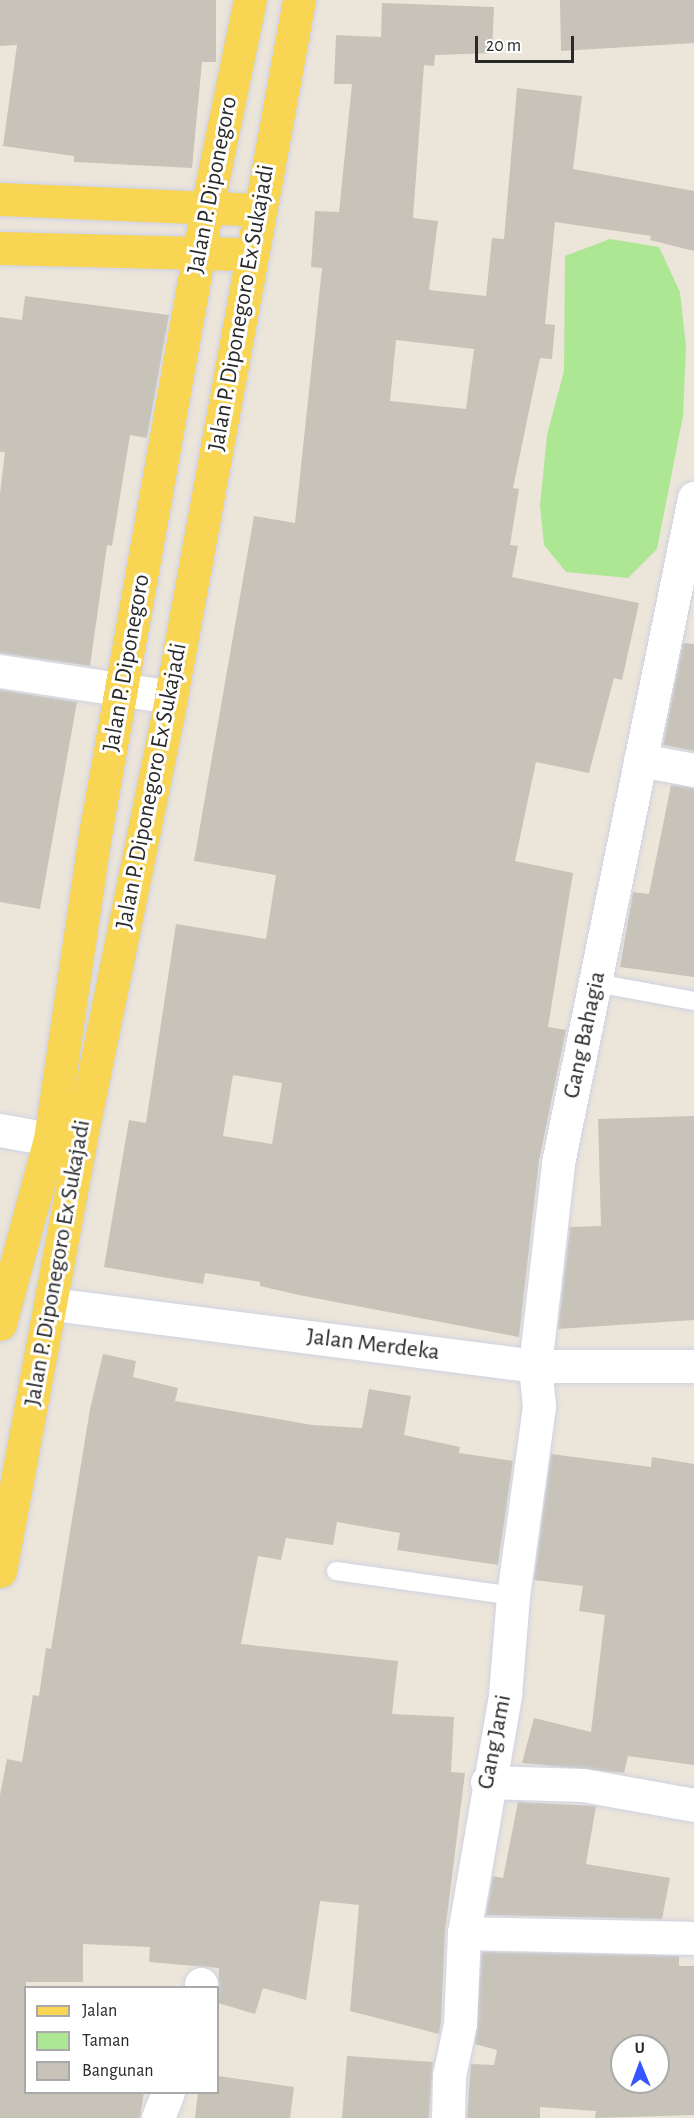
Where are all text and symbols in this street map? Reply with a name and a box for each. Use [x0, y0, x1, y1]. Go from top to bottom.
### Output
scale bar [478, 24, 577, 62]
text: 20 m [486, 37, 521, 55]
street label: Jalan P. Diponegoro [182, 94, 244, 276]
street label: Jalan P. Diponegoro Ex Sukajadi [203, 162, 281, 454]
street label: Jalan P. Diponegoro [97, 572, 157, 754]
street label: Jalan P. Diponegoro Ex Sukajadi [110, 641, 194, 931]
street label: Gang Bahagia [557, 969, 613, 1101]
street label: Jalan P. Diponegoro Ex Sukajadi [19, 1117, 97, 1409]
street label: Jalan Merdeka [305, 1323, 441, 1367]
street label: Gang Jami [472, 1692, 518, 1792]
legend [24, 1986, 219, 2094]
text: Jalan [82, 2002, 117, 2020]
text: Taman [82, 2032, 130, 2050]
north arrow [610, 2034, 670, 2094]
text: U [634, 2040, 645, 2056]
text: Bangunan [82, 2062, 154, 2080]

